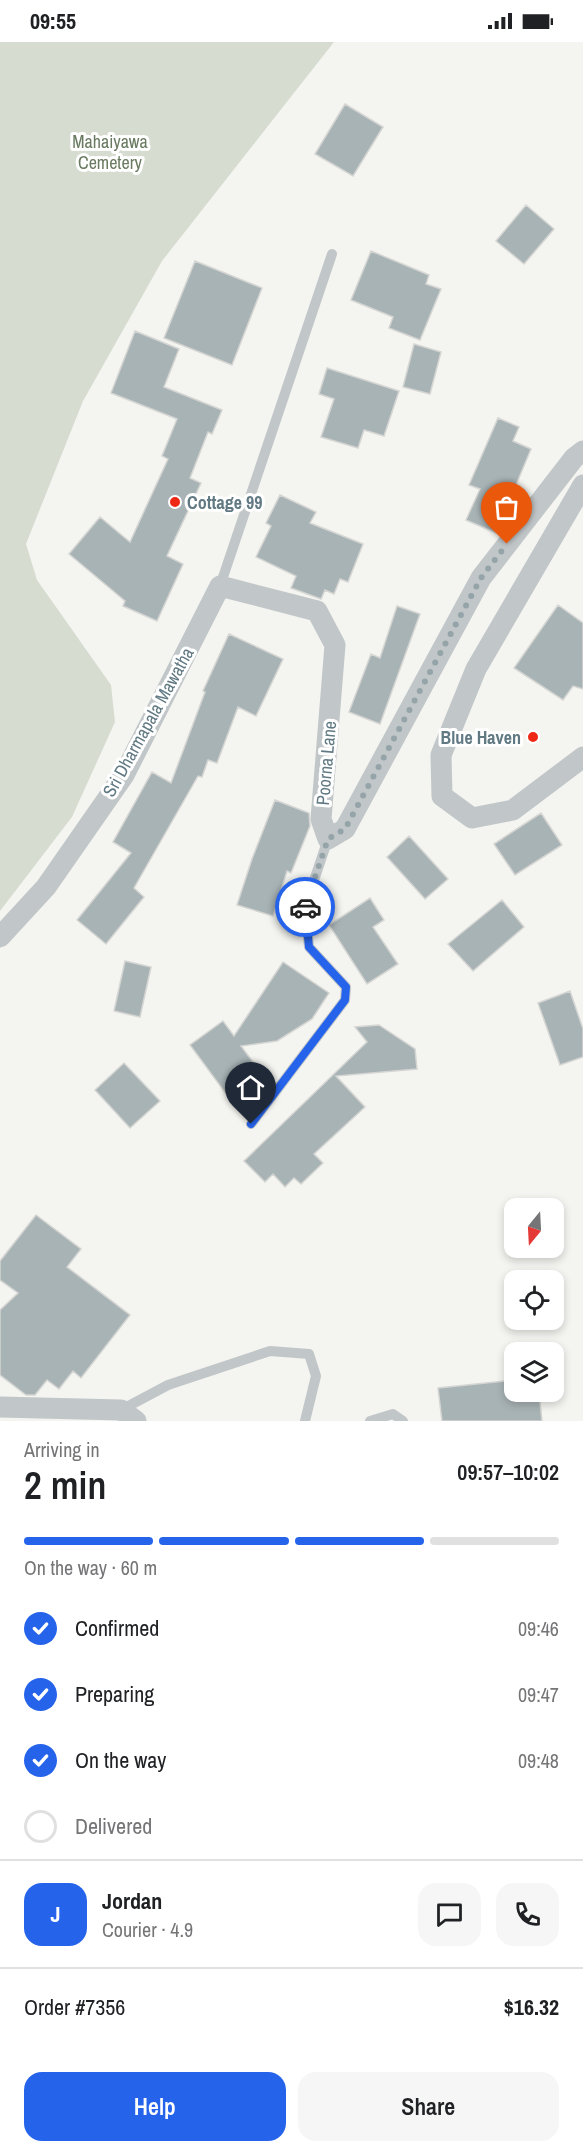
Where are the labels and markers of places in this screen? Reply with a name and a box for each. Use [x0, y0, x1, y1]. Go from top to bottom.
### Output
pin [481, 482, 532, 544]
place label: Cottage 99 [187, 490, 262, 515]
marker: Cottage 99 [168, 495, 182, 509]
place label: Blue Haven [441, 725, 521, 750]
marker: Blue Haven [526, 730, 540, 744]
pin [225, 1062, 276, 1124]

